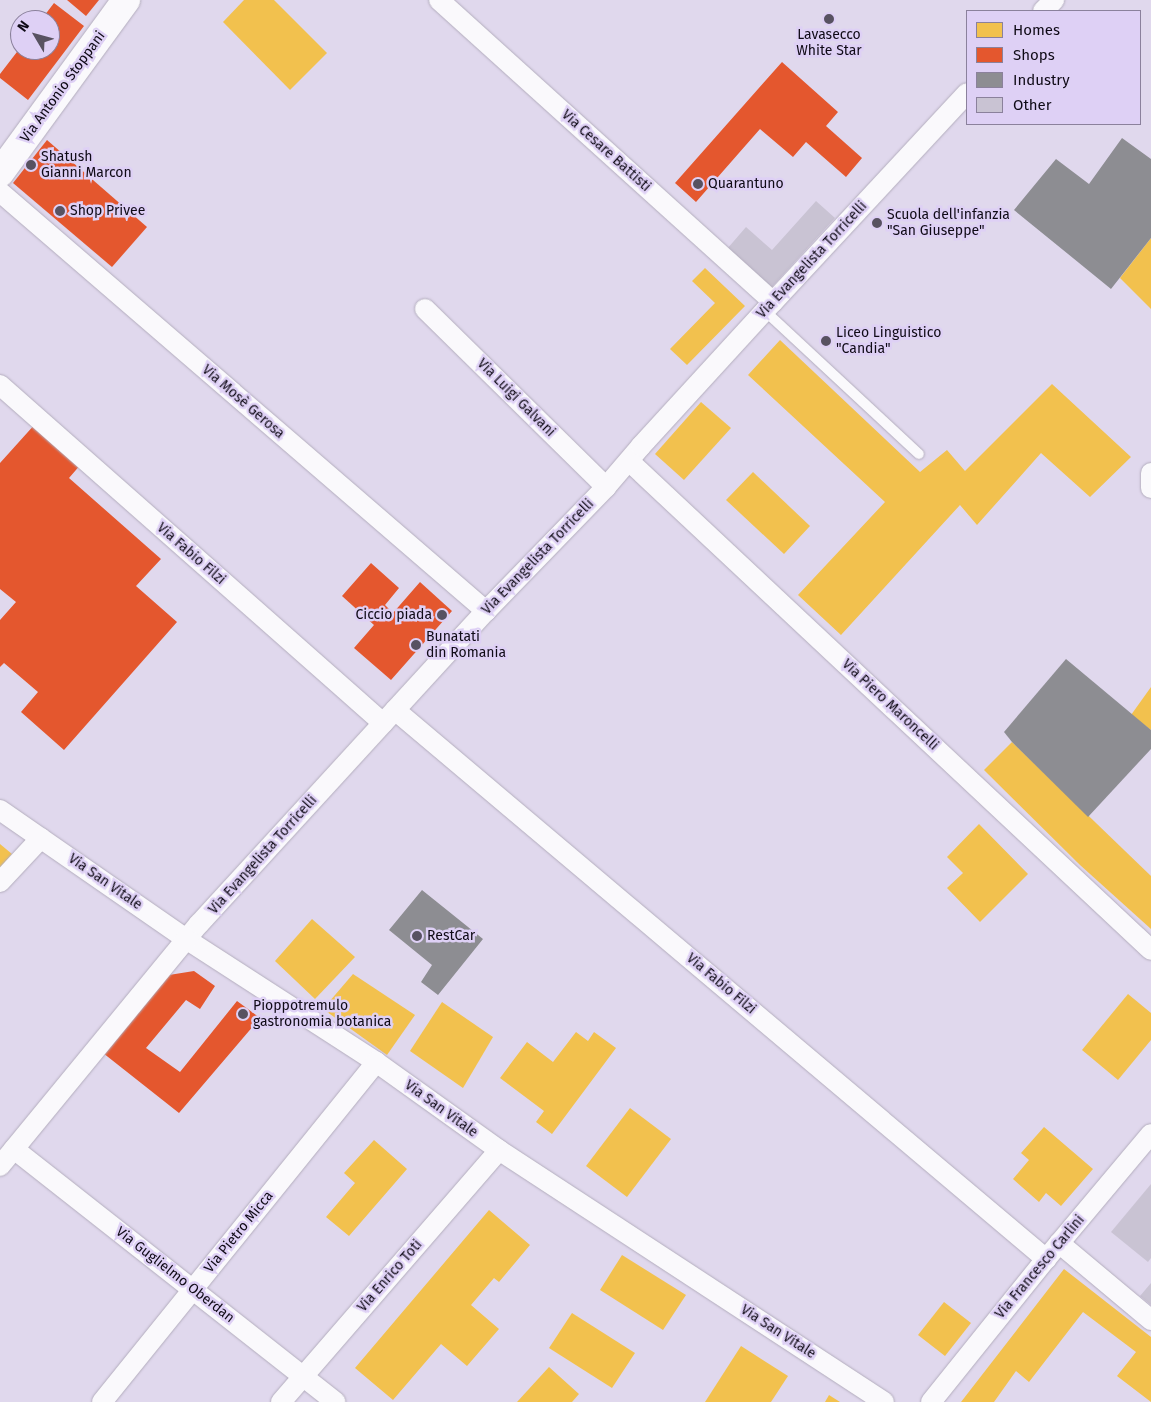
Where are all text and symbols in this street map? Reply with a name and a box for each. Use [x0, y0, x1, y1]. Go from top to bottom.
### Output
north arrow [10, 10, 60, 60]
legend [966, 10, 1141, 125]
marker: Lavasecco White Star [823, 13, 835, 25]
text: N [14, 17, 33, 35]
text: Homes [1013, 21, 1060, 39]
place label: Lavasecco White Star [796, 27, 862, 59]
street label: Via Antonio Stoppani [17, 28, 109, 146]
text: Shops [1013, 46, 1055, 64]
text: Industry [1013, 71, 1070, 89]
text: Other [1013, 96, 1052, 114]
street label: Via Cesare Battisti [558, 107, 654, 195]
place label: Shatush Gianni Marcon [41, 149, 132, 182]
marker: Shatush Gianni Marcon [25, 159, 37, 171]
place label: Quarantuno [708, 176, 784, 192]
marker: Quarantuno [692, 178, 704, 190]
street label: Via Evangelista Torricelli [753, 198, 871, 322]
place label: Shop Privee [70, 203, 145, 219]
marker: Shop Privee [54, 205, 66, 217]
place label: Scuola dell'infanzia "San Giuseppe" [887, 207, 1010, 240]
marker: Scuola dell'infanzia "San Giuseppe" [871, 217, 883, 229]
place label: Liceo Linguistico "Candia" [836, 325, 941, 358]
marker: Liceo Linguistico "Candia" [820, 335, 832, 347]
street label: Via Luigi Galvani [473, 355, 559, 441]
street label: Via Mosè Gerosa [198, 362, 288, 442]
street label: Via Evangelista Torricelli [479, 496, 597, 618]
street label: Via Fabio Filzi [153, 520, 229, 588]
place label: Ciccio piada [355, 607, 432, 623]
marker: Ciccio piada [436, 609, 448, 621]
place label: Bunatati din Romania [426, 629, 506, 662]
marker: Bunatati din Romania [410, 639, 422, 651]
street label: Via Piero Maroncelli [838, 656, 942, 754]
street label: Via Evangelista Torricelli [205, 792, 321, 918]
street label: Via San Vitale [65, 850, 145, 914]
place label: RestCar [427, 928, 475, 944]
marker: RestCar [411, 930, 423, 942]
street label: Via Fabio Filzi [683, 950, 759, 1018]
place label: Pioppotremulo gastronomia botanica [253, 998, 391, 1030]
marker: Pioppotremulo gastronomia botanica [237, 1008, 249, 1020]
street label: Via San Vitale [401, 1077, 481, 1141]
street label: Via Pietro Micca [201, 1188, 277, 1276]
street label: Via Francesco Carlini [992, 1212, 1088, 1322]
street label: Via Guglielmo Oberdan [112, 1224, 238, 1326]
street label: Via Enrico Toti [354, 1237, 426, 1315]
street label: Via San Vitale [737, 1302, 819, 1362]

